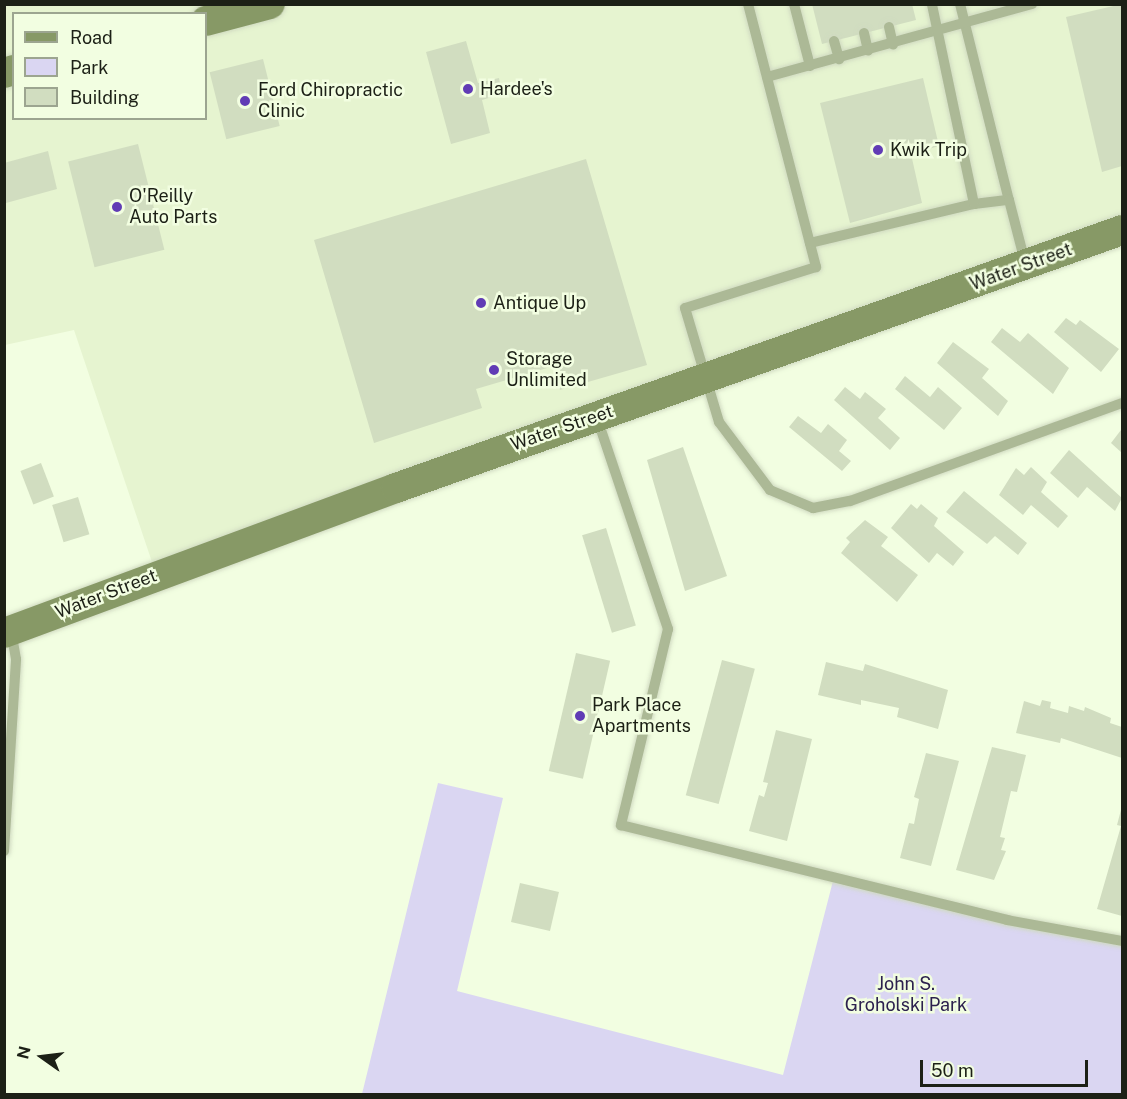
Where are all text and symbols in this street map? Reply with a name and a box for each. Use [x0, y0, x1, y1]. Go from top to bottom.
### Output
legend [12, 12, 207, 120]
text: Road [70, 27, 113, 48]
text: Park [70, 57, 108, 78]
place label: Hardee's [480, 78, 553, 100]
place label: Ford Chiropractic Clinic [258, 80, 403, 122]
marker: Hardee's [461, 82, 475, 96]
text: Building [70, 87, 139, 108]
marker: Ford Chiropractic Clinic [236, 92, 254, 110]
place label: Kwik Trip [890, 139, 967, 161]
marker: Kwik Trip [871, 143, 885, 157]
place label: O'Reilly Auto Parts [129, 186, 217, 228]
marker: O'Reilly Auto Parts [110, 200, 124, 214]
street label: Water Street [967, 239, 1075, 295]
place label: Antique Up [493, 292, 586, 314]
marker: Antique Up [474, 296, 488, 310]
place label: Storage Unlimited [506, 349, 587, 392]
marker: Storage Unlimited [487, 363, 501, 377]
street label: Water Street [508, 400, 616, 456]
street label: Water Street [52, 565, 160, 623]
place label: Park Place Apartments [592, 695, 691, 738]
marker: Park Place Apartments [573, 709, 587, 723]
park label: John S. Groholski Park [845, 974, 967, 1016]
north arrow [12, 1027, 72, 1087]
text: N [13, 1044, 35, 1061]
scale bar [923, 1048, 1091, 1086]
text: 50 m [931, 1060, 974, 1081]

